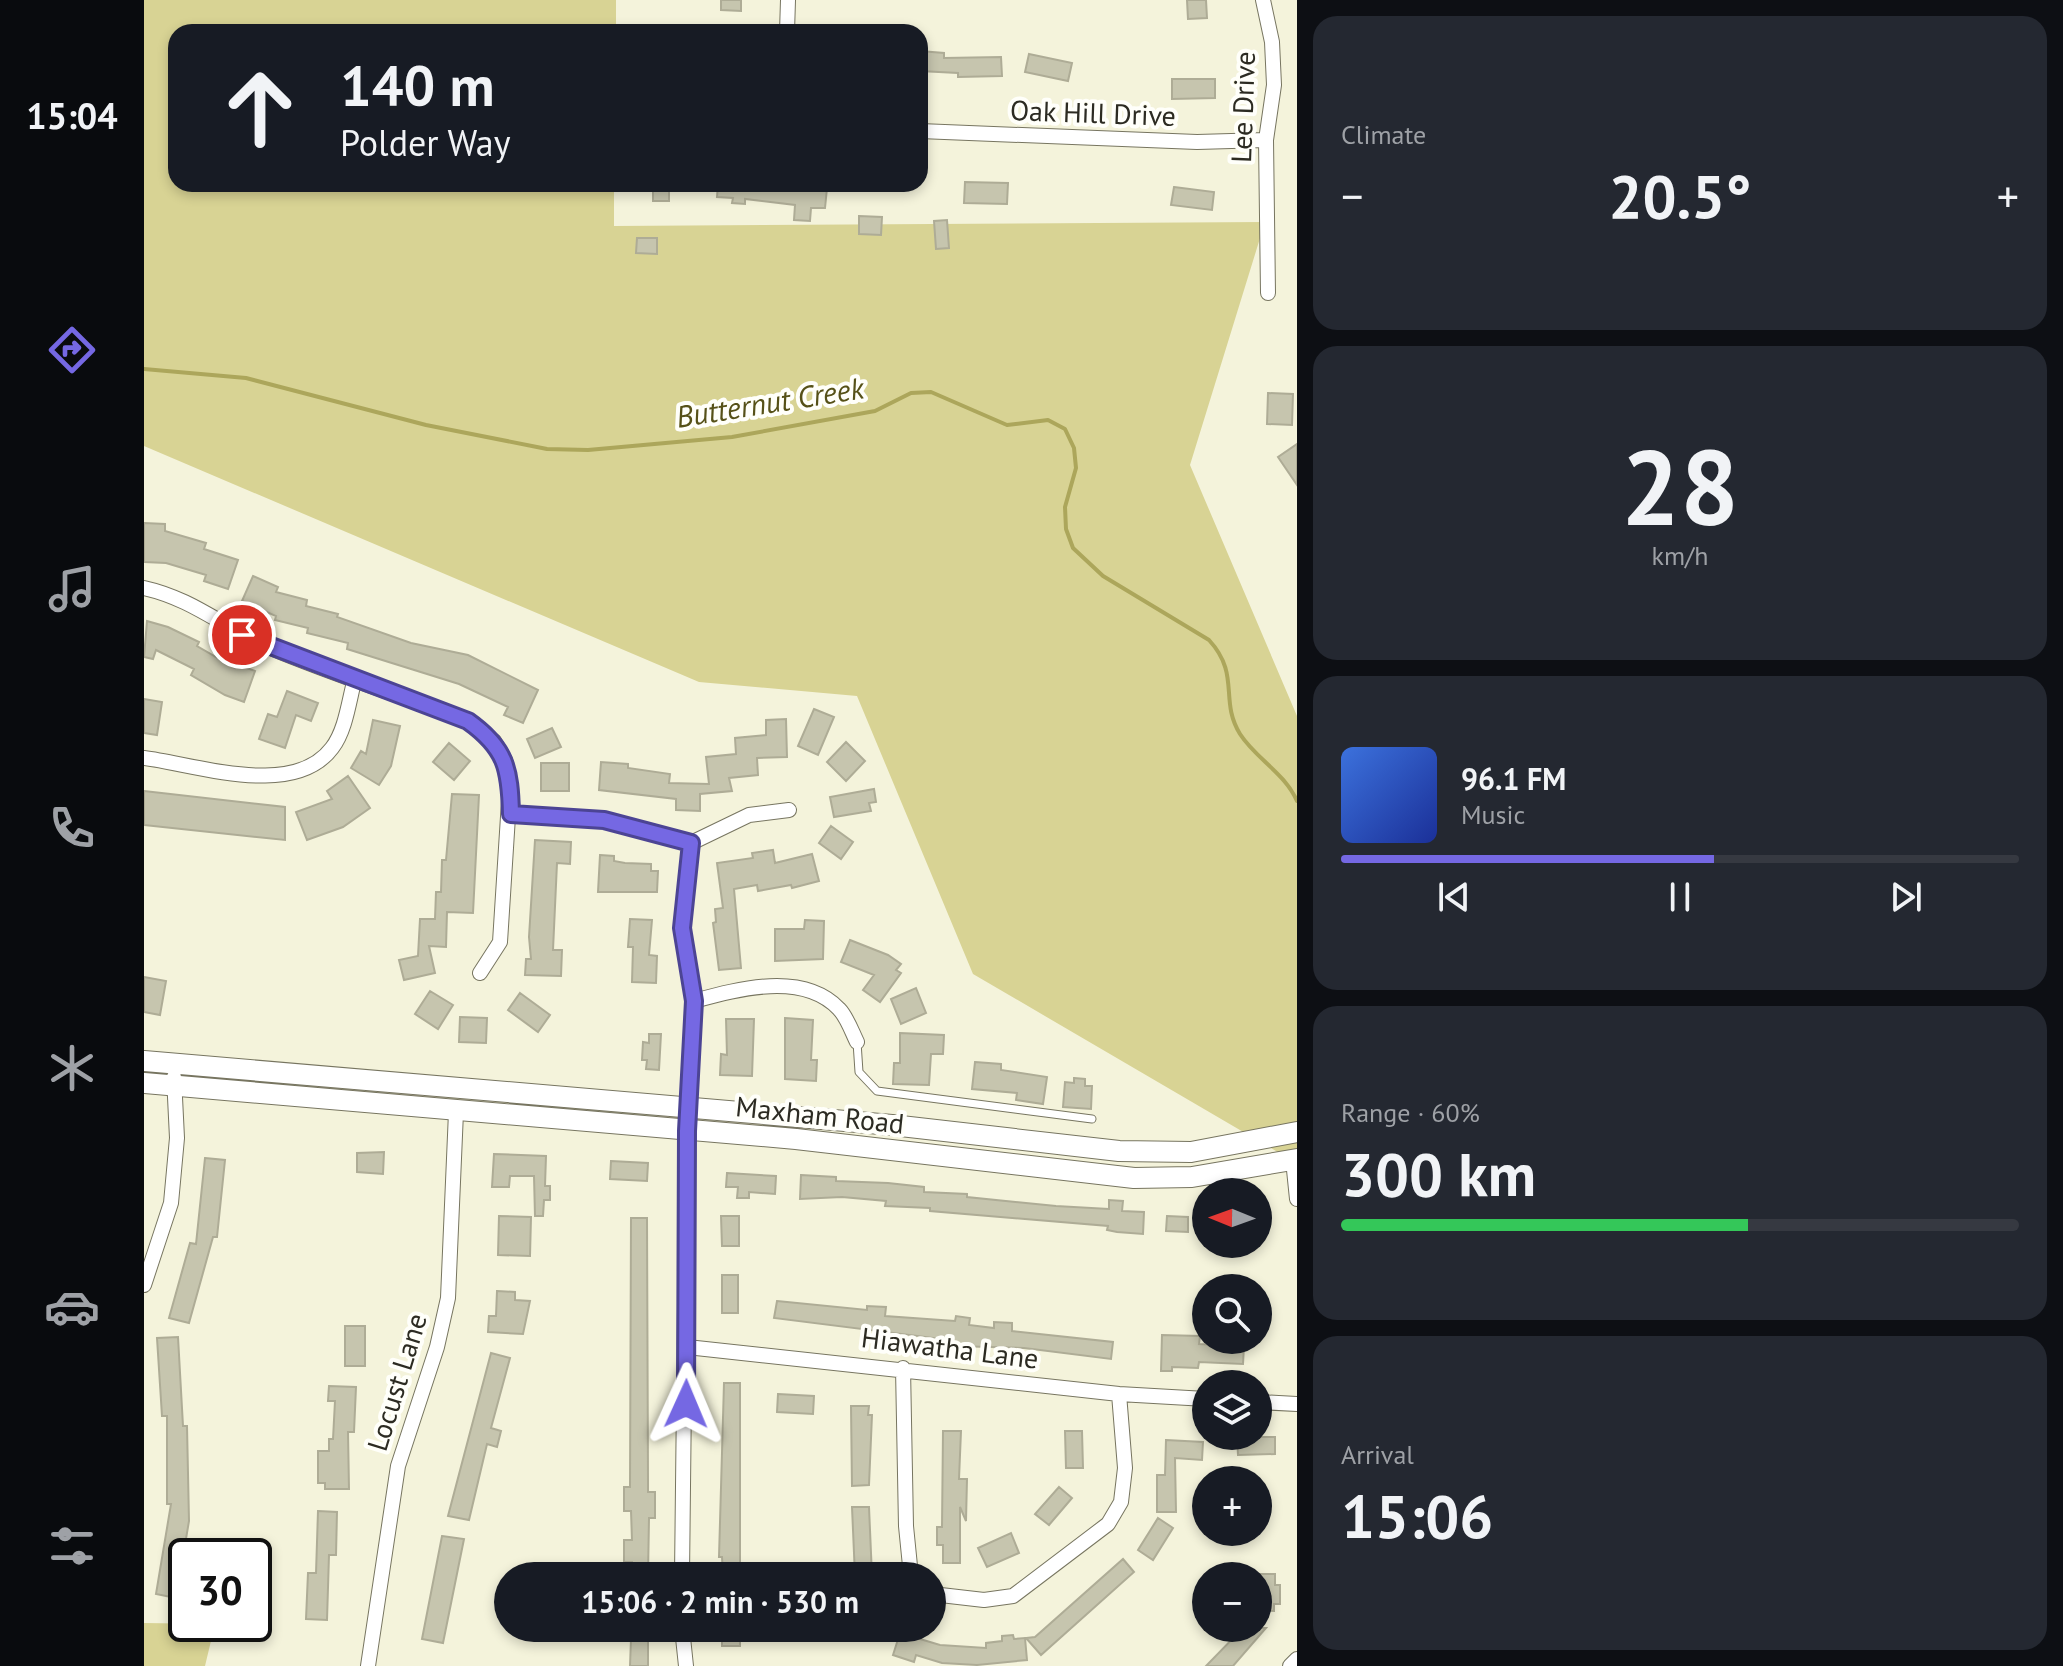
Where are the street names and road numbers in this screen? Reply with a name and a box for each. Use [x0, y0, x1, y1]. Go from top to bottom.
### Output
street label: Lee Drive [1222, 51, 1263, 163]
street label: Oak Hill Drive [1009, 91, 1177, 134]
street label: Maxham Road [734, 1087, 906, 1142]
street label: Locust Lane [358, 1309, 435, 1455]
street label: Hiawatha Lane [859, 1318, 1041, 1377]

